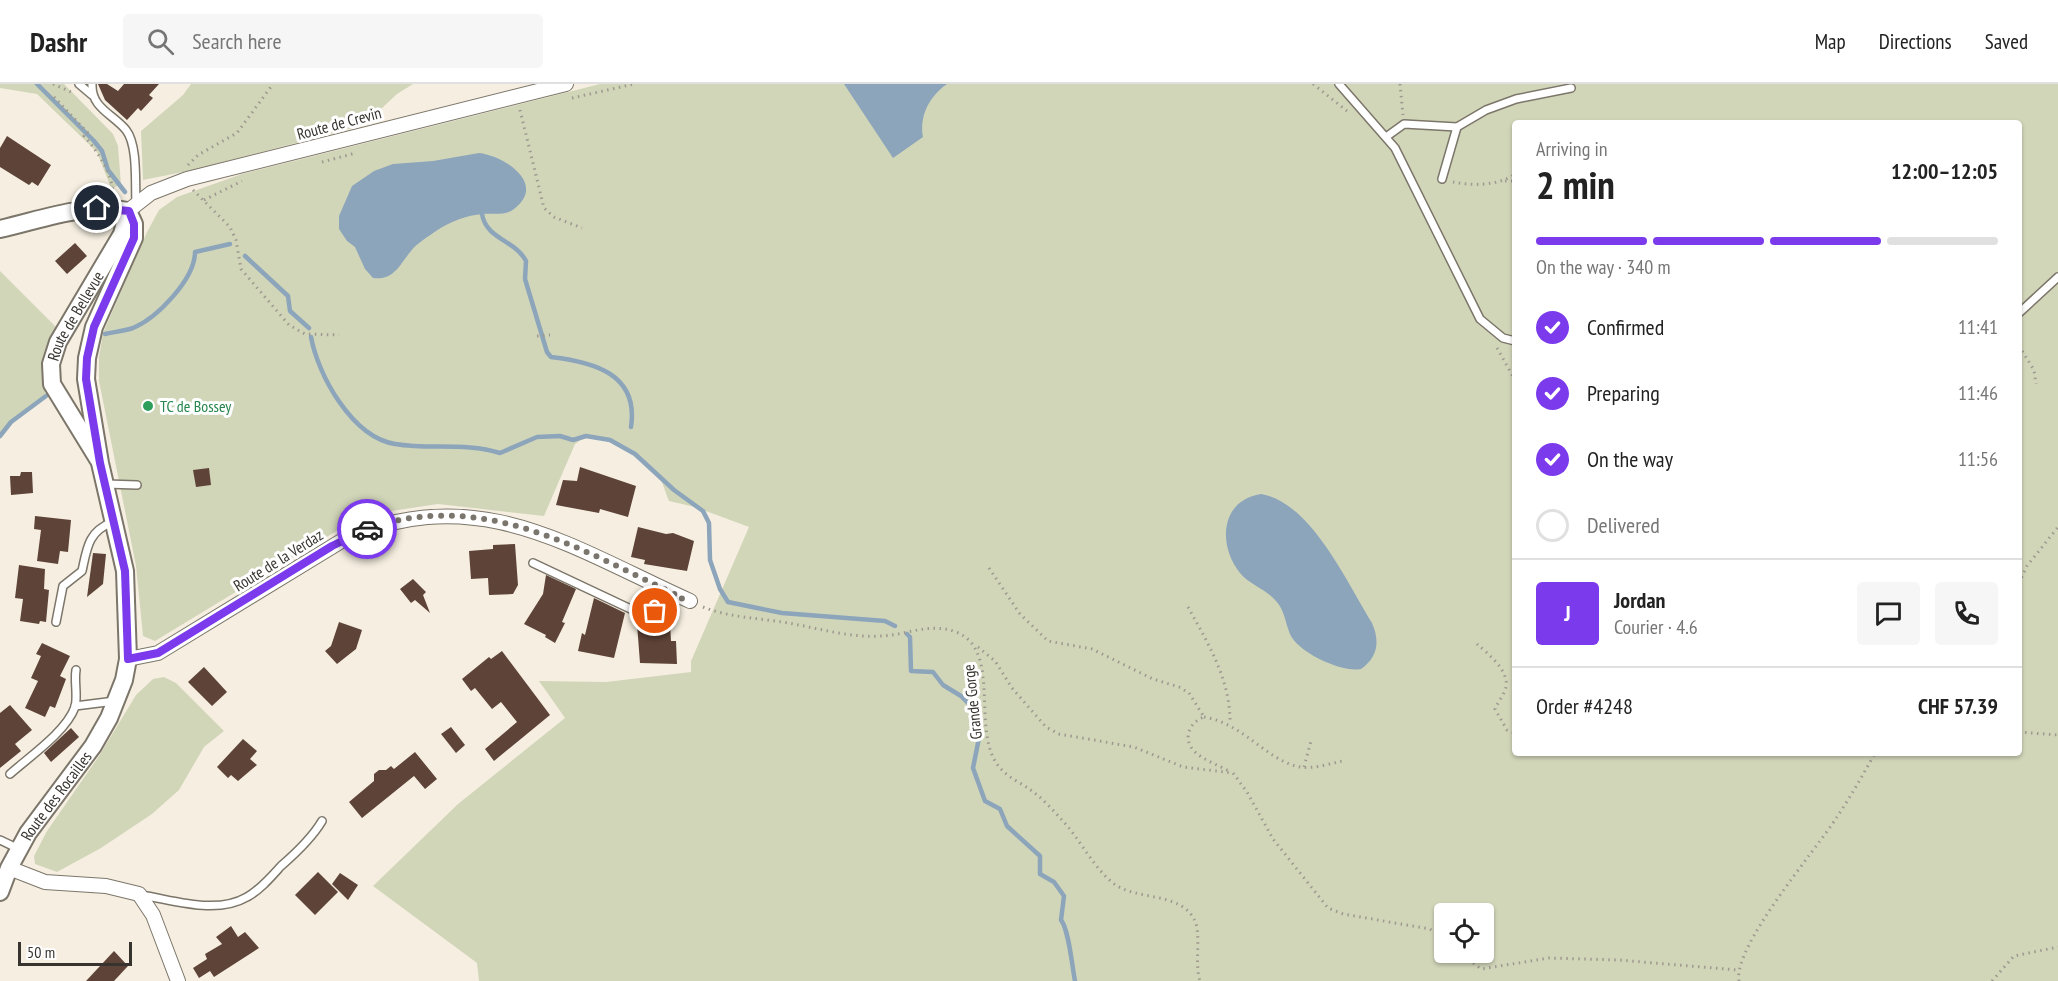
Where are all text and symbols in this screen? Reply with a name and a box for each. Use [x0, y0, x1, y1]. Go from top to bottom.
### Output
search box [123, 14, 543, 68]
text: Dashr [30, 23, 87, 60]
icon: search [144, 25, 177, 58]
text: Search here [192, 27, 282, 55]
text: Map [1815, 28, 1846, 55]
text: Directions [1879, 28, 1952, 55]
text: Saved [1985, 28, 2028, 55]
street label: Route de Crevin [295, 102, 383, 144]
text: Arriving in [1536, 136, 1608, 162]
text: 12:00–12:05 [1891, 157, 1998, 185]
text: 2 min [1536, 159, 1615, 210]
pin [71, 182, 122, 233]
icon: home [80, 191, 113, 224]
text: On the way · 340 m [1536, 254, 1671, 280]
street label: Route de Bellevue [43, 267, 108, 363]
icon: check [1536, 311, 1569, 344]
text: Confirmed [1587, 313, 1664, 341]
text: 11:41 [1958, 314, 1998, 340]
icon: check [1536, 377, 1569, 410]
text: Preparing [1587, 379, 1660, 407]
text: 11:46 [1958, 380, 1998, 406]
place label: TC de Bossey [160, 396, 231, 416]
marker: TC de Bossey [141, 399, 155, 413]
icon: check [1536, 443, 1569, 476]
text: On the way [1587, 445, 1673, 473]
text: 11:56 [1958, 446, 1998, 472]
courier [337, 499, 397, 559]
text: Delivered [1587, 511, 1660, 539]
icon: car [351, 513, 384, 546]
street label: Route de la Verdaz [229, 524, 327, 595]
button: chat [1857, 582, 1920, 645]
button: phone [1935, 582, 1998, 645]
pin [629, 585, 680, 636]
text: Jordan [1614, 586, 1665, 614]
icon: bag [638, 594, 671, 627]
text: J [1564, 599, 1571, 627]
text: Courier · 4.6 [1614, 614, 1698, 640]
street label: Grande Gorge [958, 664, 986, 740]
text: Order #4248 [1536, 692, 1633, 720]
text: CHF 57.39 [1918, 692, 1998, 720]
street label: Route des Rocailles [16, 747, 96, 844]
map controls [1434, 903, 1494, 963]
button: locate [1434, 903, 1494, 963]
scale bar [18, 939, 132, 966]
text: 50 m [27, 942, 55, 962]

